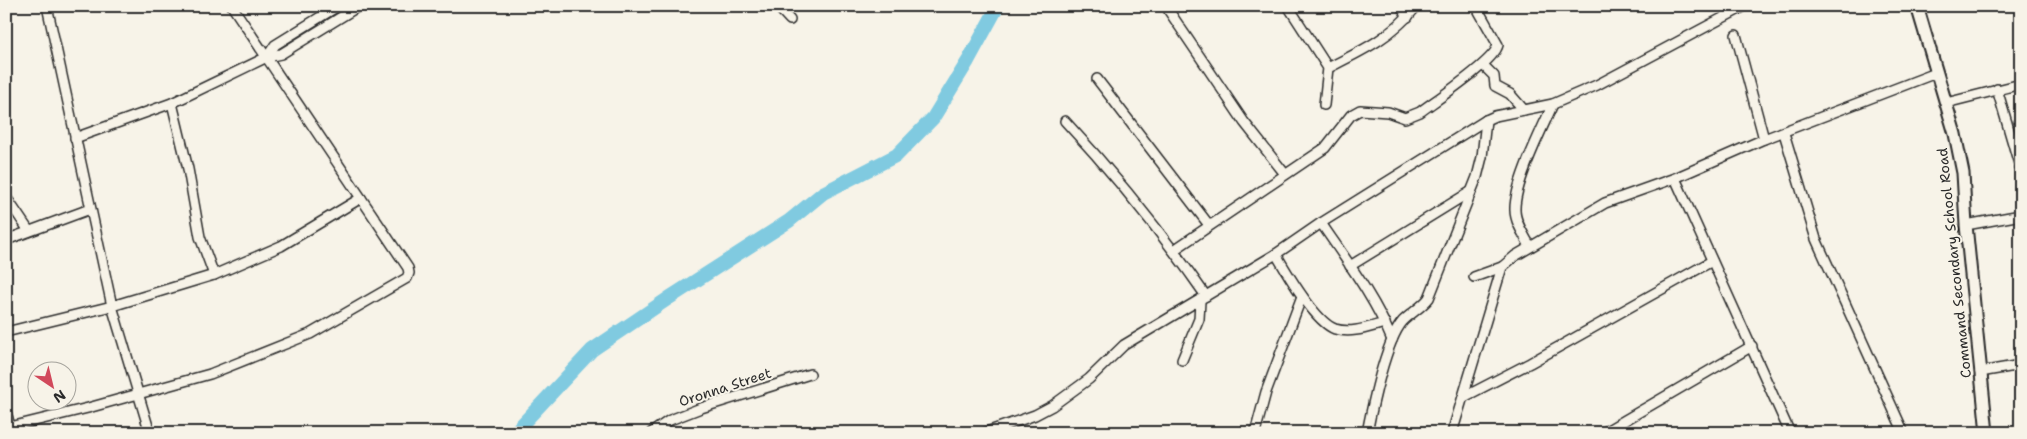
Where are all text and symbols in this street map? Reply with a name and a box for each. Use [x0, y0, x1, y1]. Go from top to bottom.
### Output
street label: Command Secondary School Road [1933, 147, 1975, 379]
north arrow [28, 362, 78, 412]
street label: Oronna Street [677, 364, 773, 410]
text: N [50, 386, 69, 407]

